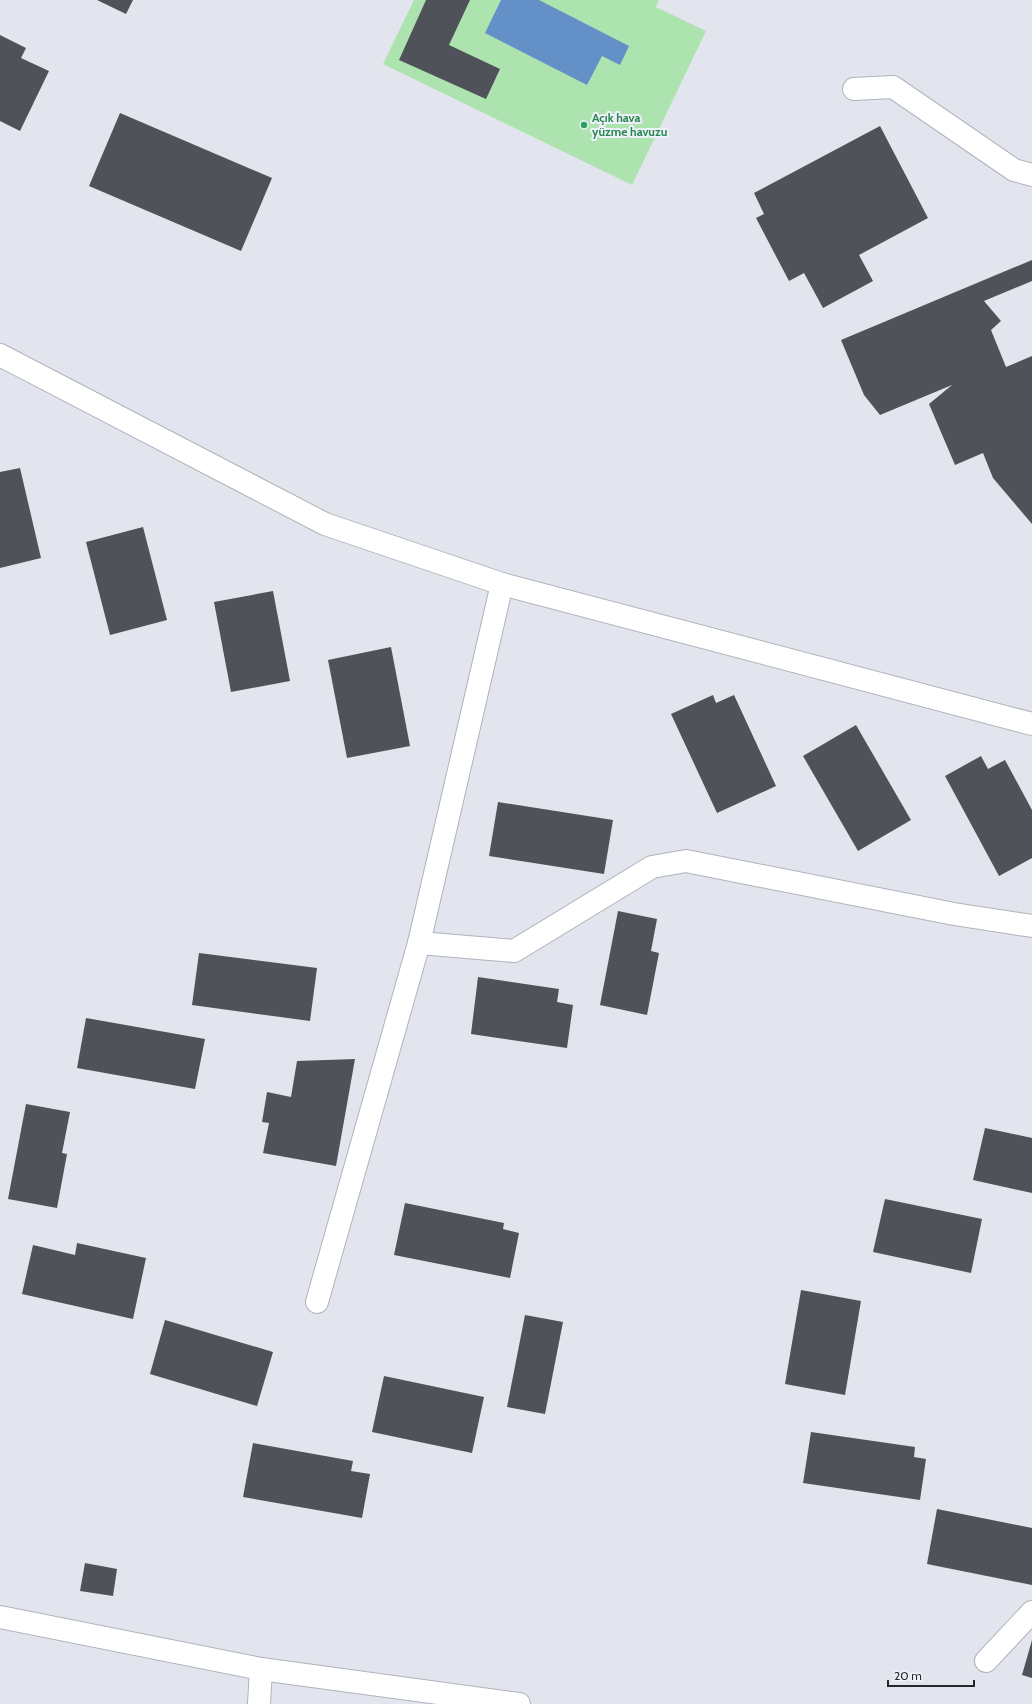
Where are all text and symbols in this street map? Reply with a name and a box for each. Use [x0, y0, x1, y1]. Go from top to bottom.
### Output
place label: Açık hava yüzme havuzu [592, 110, 667, 139]
marker: Açık hava yüzme havuzu [579, 120, 589, 130]
scale bar [888, 1662, 974, 1688]
text: 20 m [894, 1668, 922, 1683]

